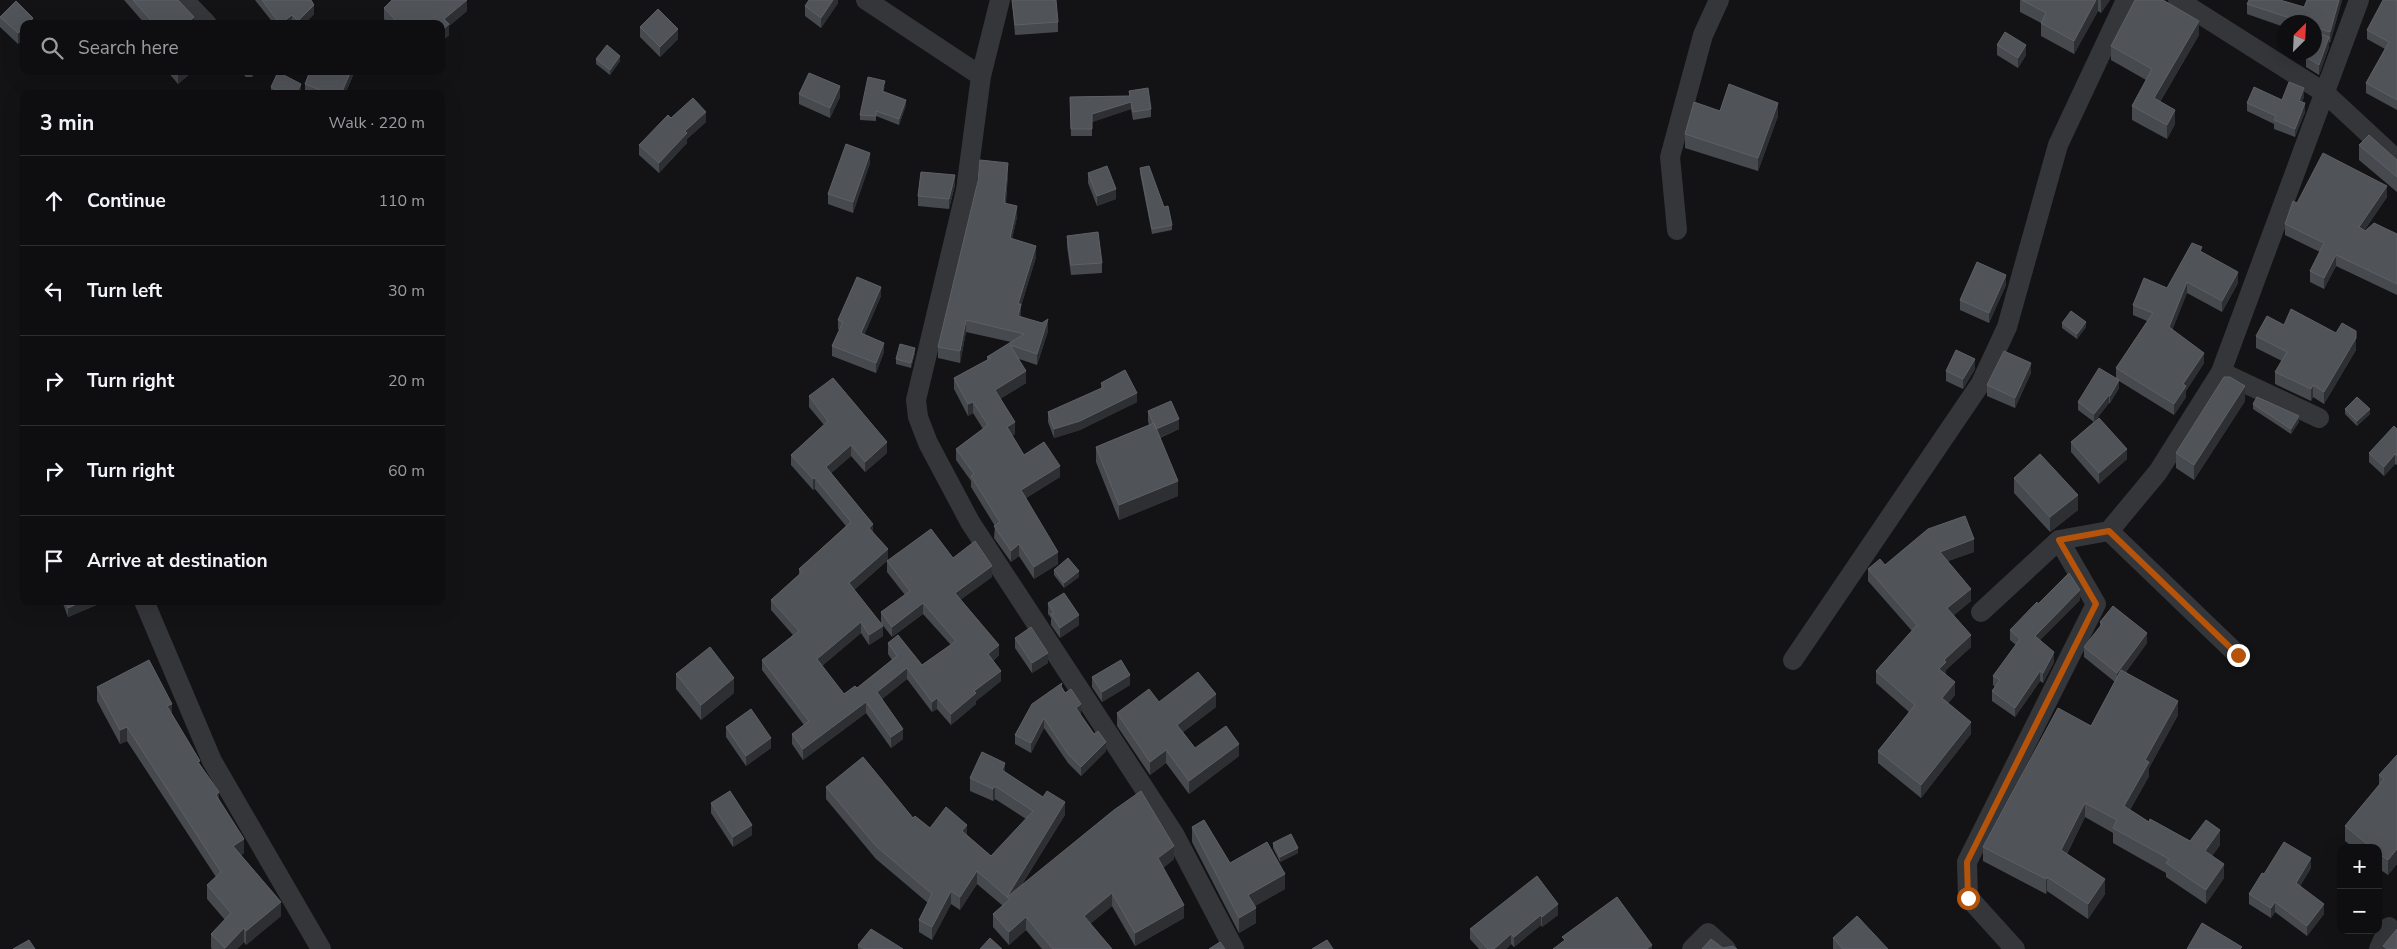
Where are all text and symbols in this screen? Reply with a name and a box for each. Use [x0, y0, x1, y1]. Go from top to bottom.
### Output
north arrow [2277, 15, 2322, 60]
search box [20, 20, 445, 75]
icon: search [38, 34, 66, 62]
text: Search here [78, 35, 179, 61]
text: 3 min [40, 109, 94, 137]
text: Walk · 220 m [329, 112, 425, 134]
icon: ahead [40, 187, 68, 215]
text: Continue [87, 188, 166, 214]
text: 110 m [378, 190, 425, 212]
icon: left [40, 277, 68, 305]
text: Turn left [87, 278, 162, 304]
text: 30 m [388, 280, 425, 302]
icon: right [40, 367, 68, 395]
text: Turn right [87, 368, 174, 394]
text: 20 m [388, 370, 425, 392]
icon: right [40, 457, 68, 485]
text: Turn right [87, 458, 174, 484]
text: 60 m [388, 460, 425, 482]
icon: arrive [40, 547, 68, 575]
text: Arrive at destination [87, 548, 268, 574]
route end [2227, 644, 2250, 667]
map controls [2337, 844, 2382, 934]
button: + [2337, 844, 2382, 889]
route start [1957, 887, 1980, 910]
button: − [2337, 889, 2382, 934]

